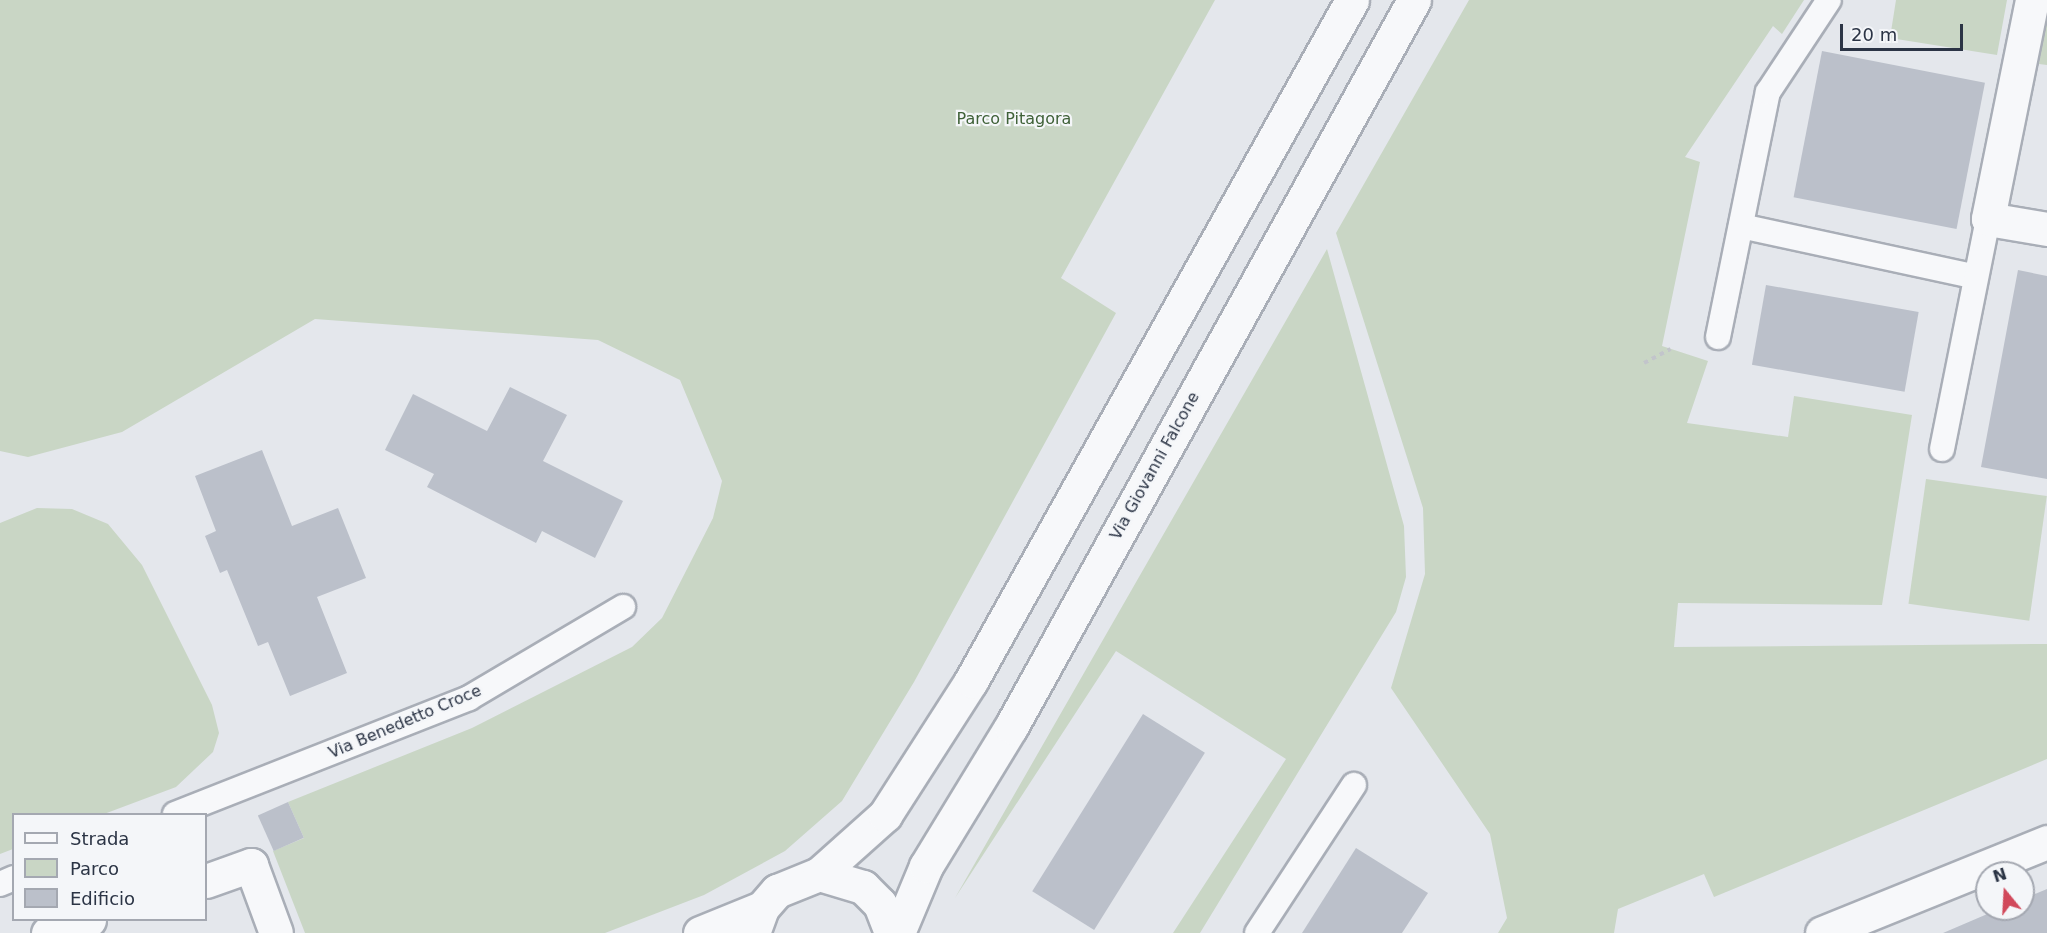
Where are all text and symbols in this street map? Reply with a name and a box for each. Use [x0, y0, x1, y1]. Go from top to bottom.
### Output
scale bar [1843, 12, 1966, 50]
text: 20 m [1851, 24, 1897, 45]
park label: Parco Pitagora [957, 109, 1071, 129]
street label: Via Giovanni Falcone [1106, 389, 1204, 543]
street label: Via Benedetto Croce [326, 681, 484, 763]
legend [12, 813, 207, 921]
text: Strada [70, 828, 129, 849]
text: Parco [70, 858, 119, 879]
north arrow [1975, 861, 2035, 921]
text: N [1991, 864, 2009, 886]
text: Edificio [70, 888, 135, 909]

